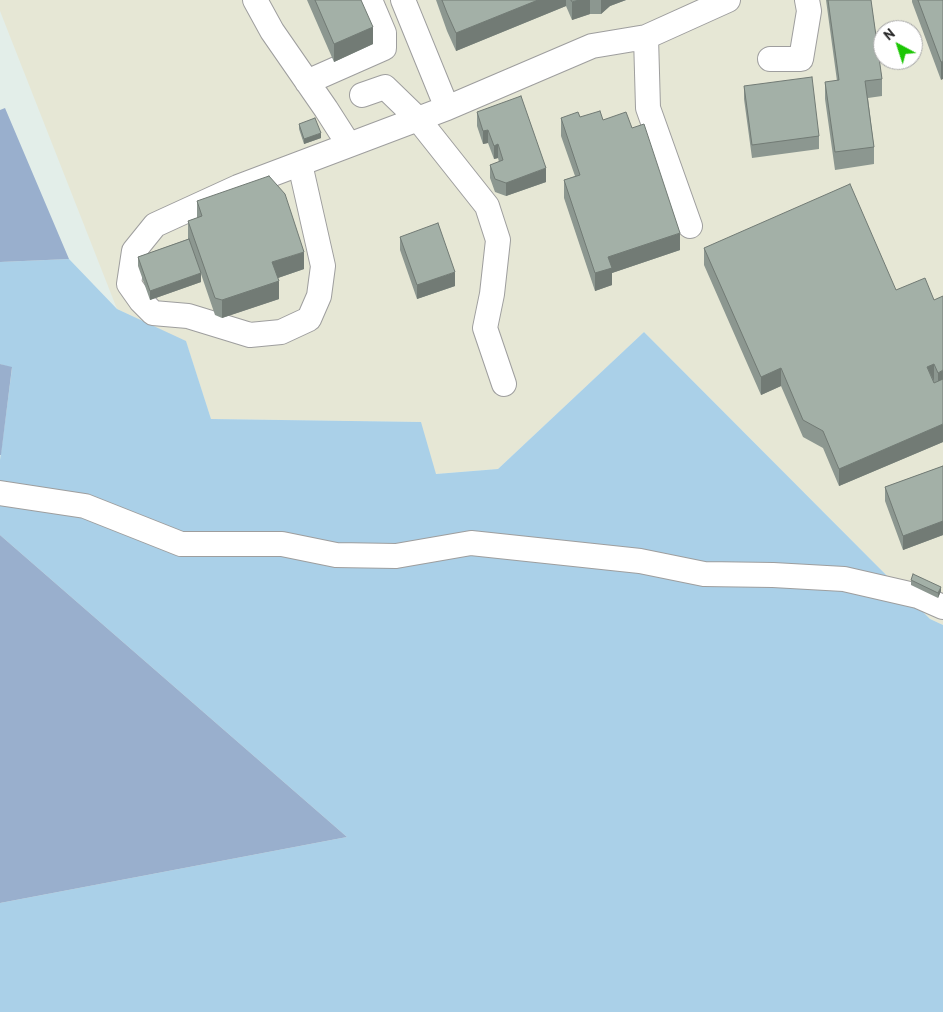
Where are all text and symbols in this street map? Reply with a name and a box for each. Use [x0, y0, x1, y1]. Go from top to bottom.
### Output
north arrow [873, 20, 923, 70]
text: N [880, 24, 898, 44]

